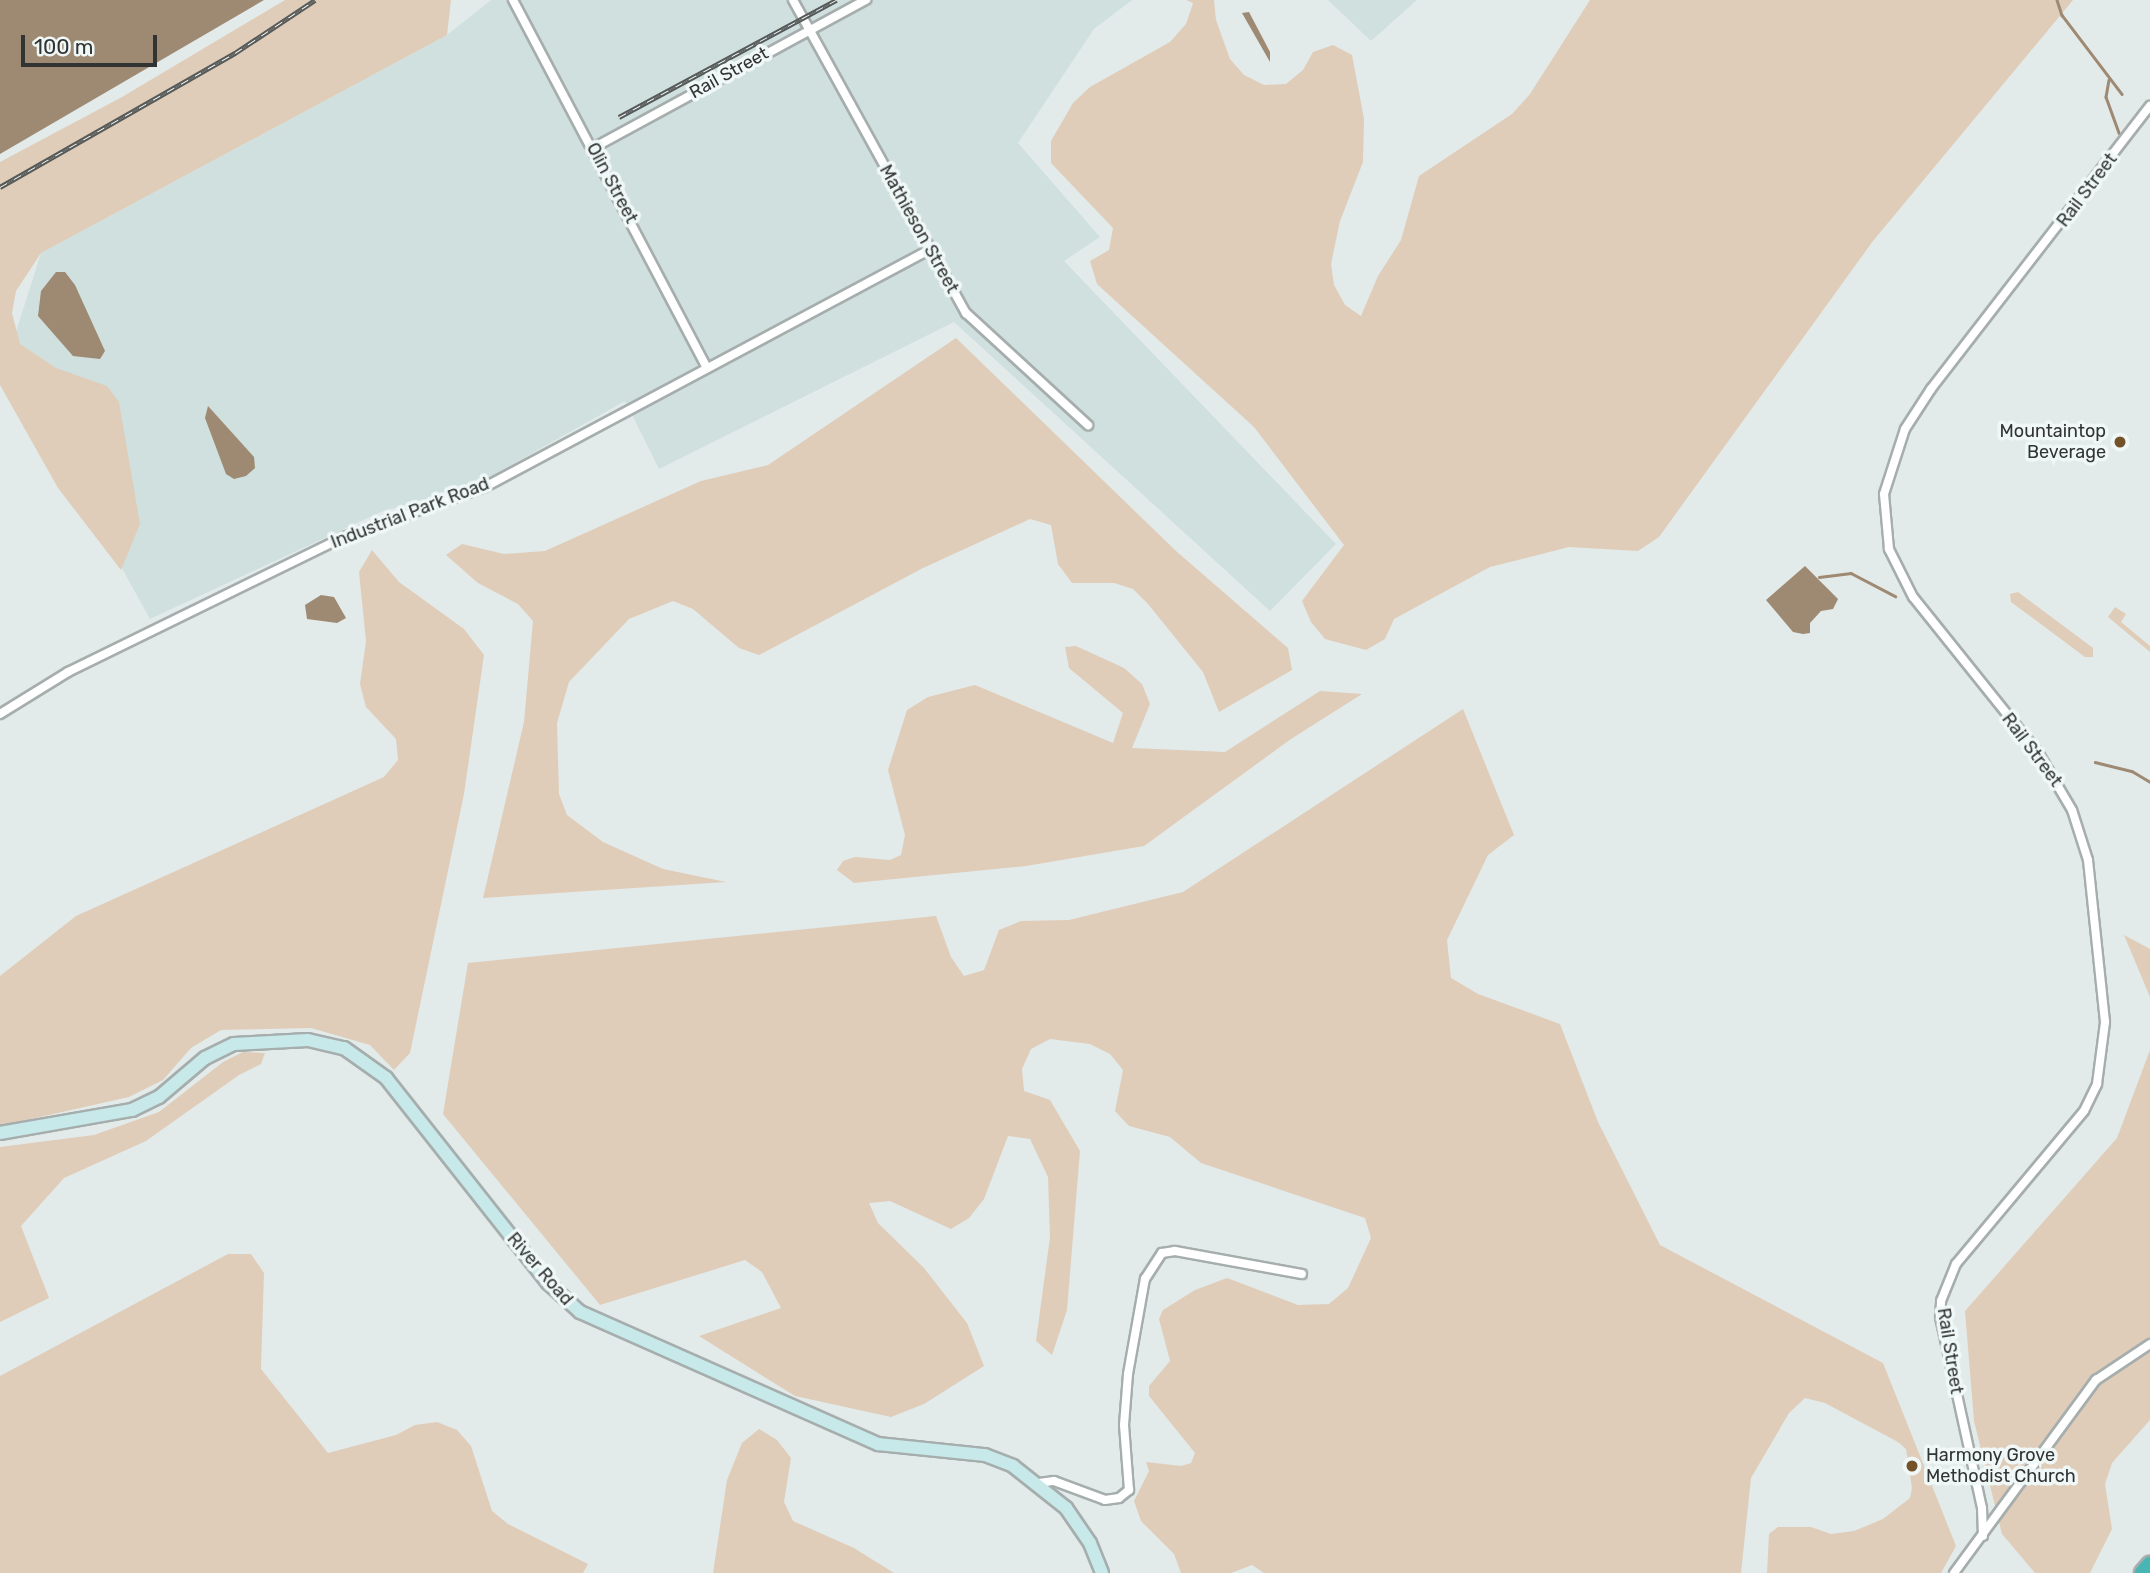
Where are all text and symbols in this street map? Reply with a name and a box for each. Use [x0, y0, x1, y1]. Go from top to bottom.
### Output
scale bar [24, 21, 161, 65]
text: 100 m [34, 34, 93, 59]
street label: Rail Street [686, 42, 772, 104]
street label: Olin Street [582, 139, 642, 227]
street label: Rail Street [2052, 149, 2122, 231]
street label: Mathieson Street [875, 161, 963, 297]
place label: Mountaintop Beverage [2000, 421, 2106, 464]
marker: Mountaintop Beverage [2112, 434, 2128, 450]
street label: Industrial Park Road [328, 473, 492, 553]
street label: Rail Street [1997, 709, 2067, 791]
street label: River Road [502, 1228, 578, 1310]
street label: Rail Street [1933, 1306, 1967, 1396]
place label: Harmony Grove Methodist Church [1926, 1445, 2076, 1488]
marker: Harmony Grove Methodist Church [1904, 1458, 1920, 1474]

